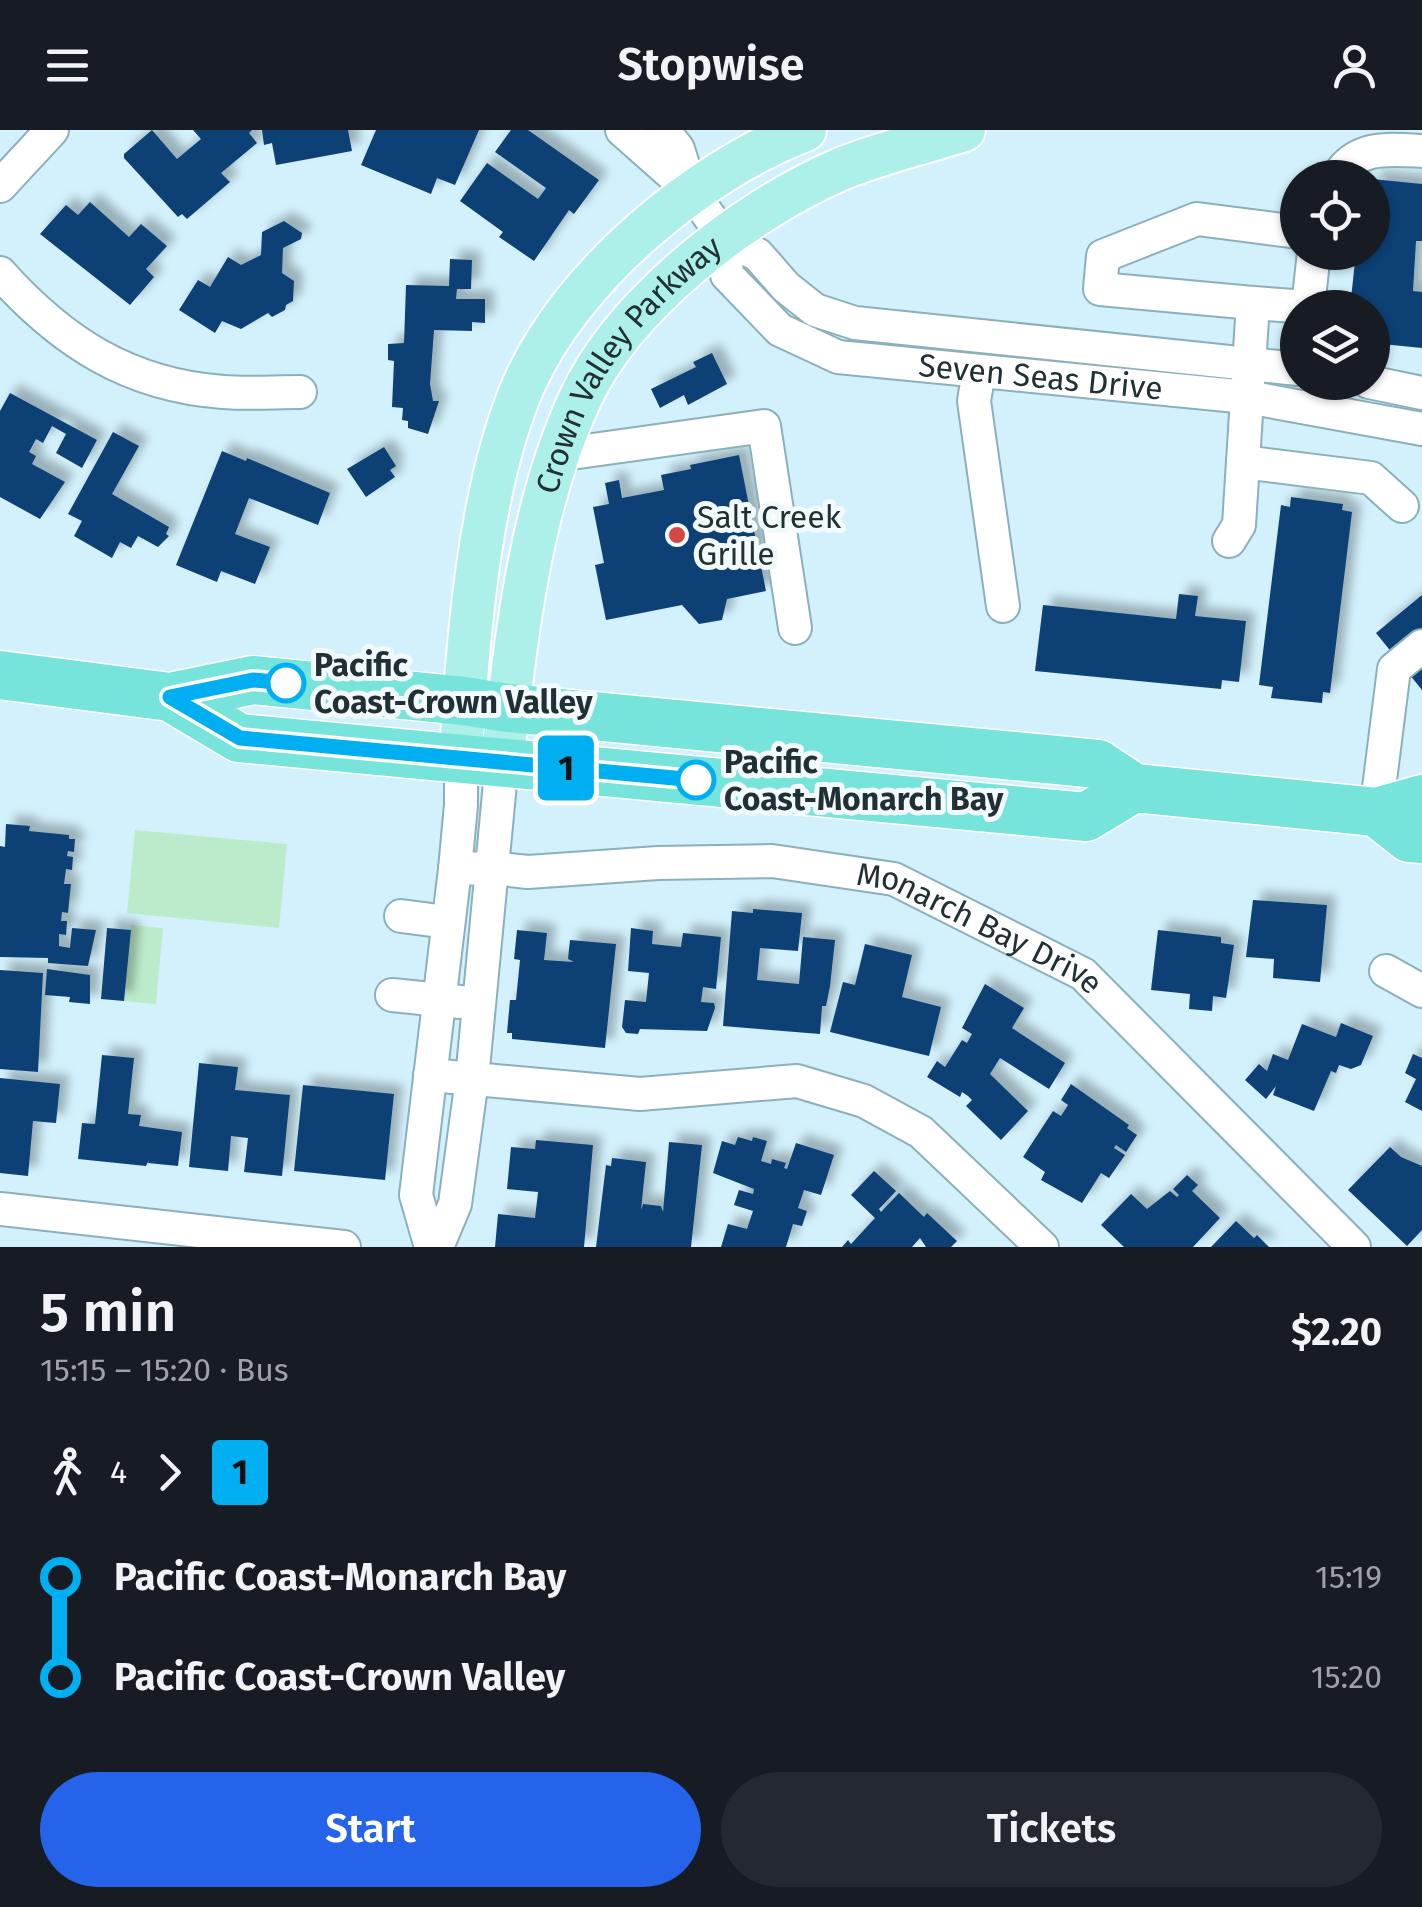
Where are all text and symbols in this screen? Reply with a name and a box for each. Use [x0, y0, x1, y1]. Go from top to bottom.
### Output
icon: menu [40, 38, 95, 93]
text: Stopwise [617, 38, 805, 92]
icon: person [1327, 38, 1382, 93]
map controls [1280, 160, 1390, 400]
button: locate [1280, 160, 1390, 270]
street label: Crown Valley Parkway [528, 227, 729, 498]
button: layers [1280, 290, 1390, 400]
street label: Seven Seas Drive [917, 346, 1164, 408]
place label: Salt Creek Grille [697, 498, 842, 573]
marker: Salt Creek Grille [666, 524, 688, 546]
place label: Pacific Coast-Crown Valley [314, 646, 593, 721]
marker: Pacific Coast-Crown Valley [267, 664, 305, 702]
line badge: 1 [534, 736, 598, 800]
place label: Pacific Coast-Monarch Bay [724, 743, 1004, 818]
text: 1 [558, 747, 574, 789]
marker: Pacific Coast-Monarch Bay [677, 761, 715, 799]
street label: Monarch Bay Drive [854, 855, 1111, 1002]
text: 5 min [40, 1280, 176, 1346]
text: $2.20 [1291, 1309, 1382, 1355]
text: 15:15 – 15:20 · Bus [40, 1351, 289, 1389]
icon: walk [40, 1445, 95, 1500]
icon: forward [142, 1445, 197, 1500]
text: 1 [232, 1451, 248, 1493]
text: 4 [110, 1453, 127, 1491]
text: Pacific Coast-Monarch Bay [114, 1554, 566, 1600]
text: 15:19 [1315, 1558, 1382, 1596]
text: Pacific Coast-Crown Valley [114, 1654, 565, 1700]
text: 15:20 [1311, 1658, 1382, 1696]
button: Start [40, 1772, 701, 1887]
button: Tickets [721, 1772, 1382, 1887]

